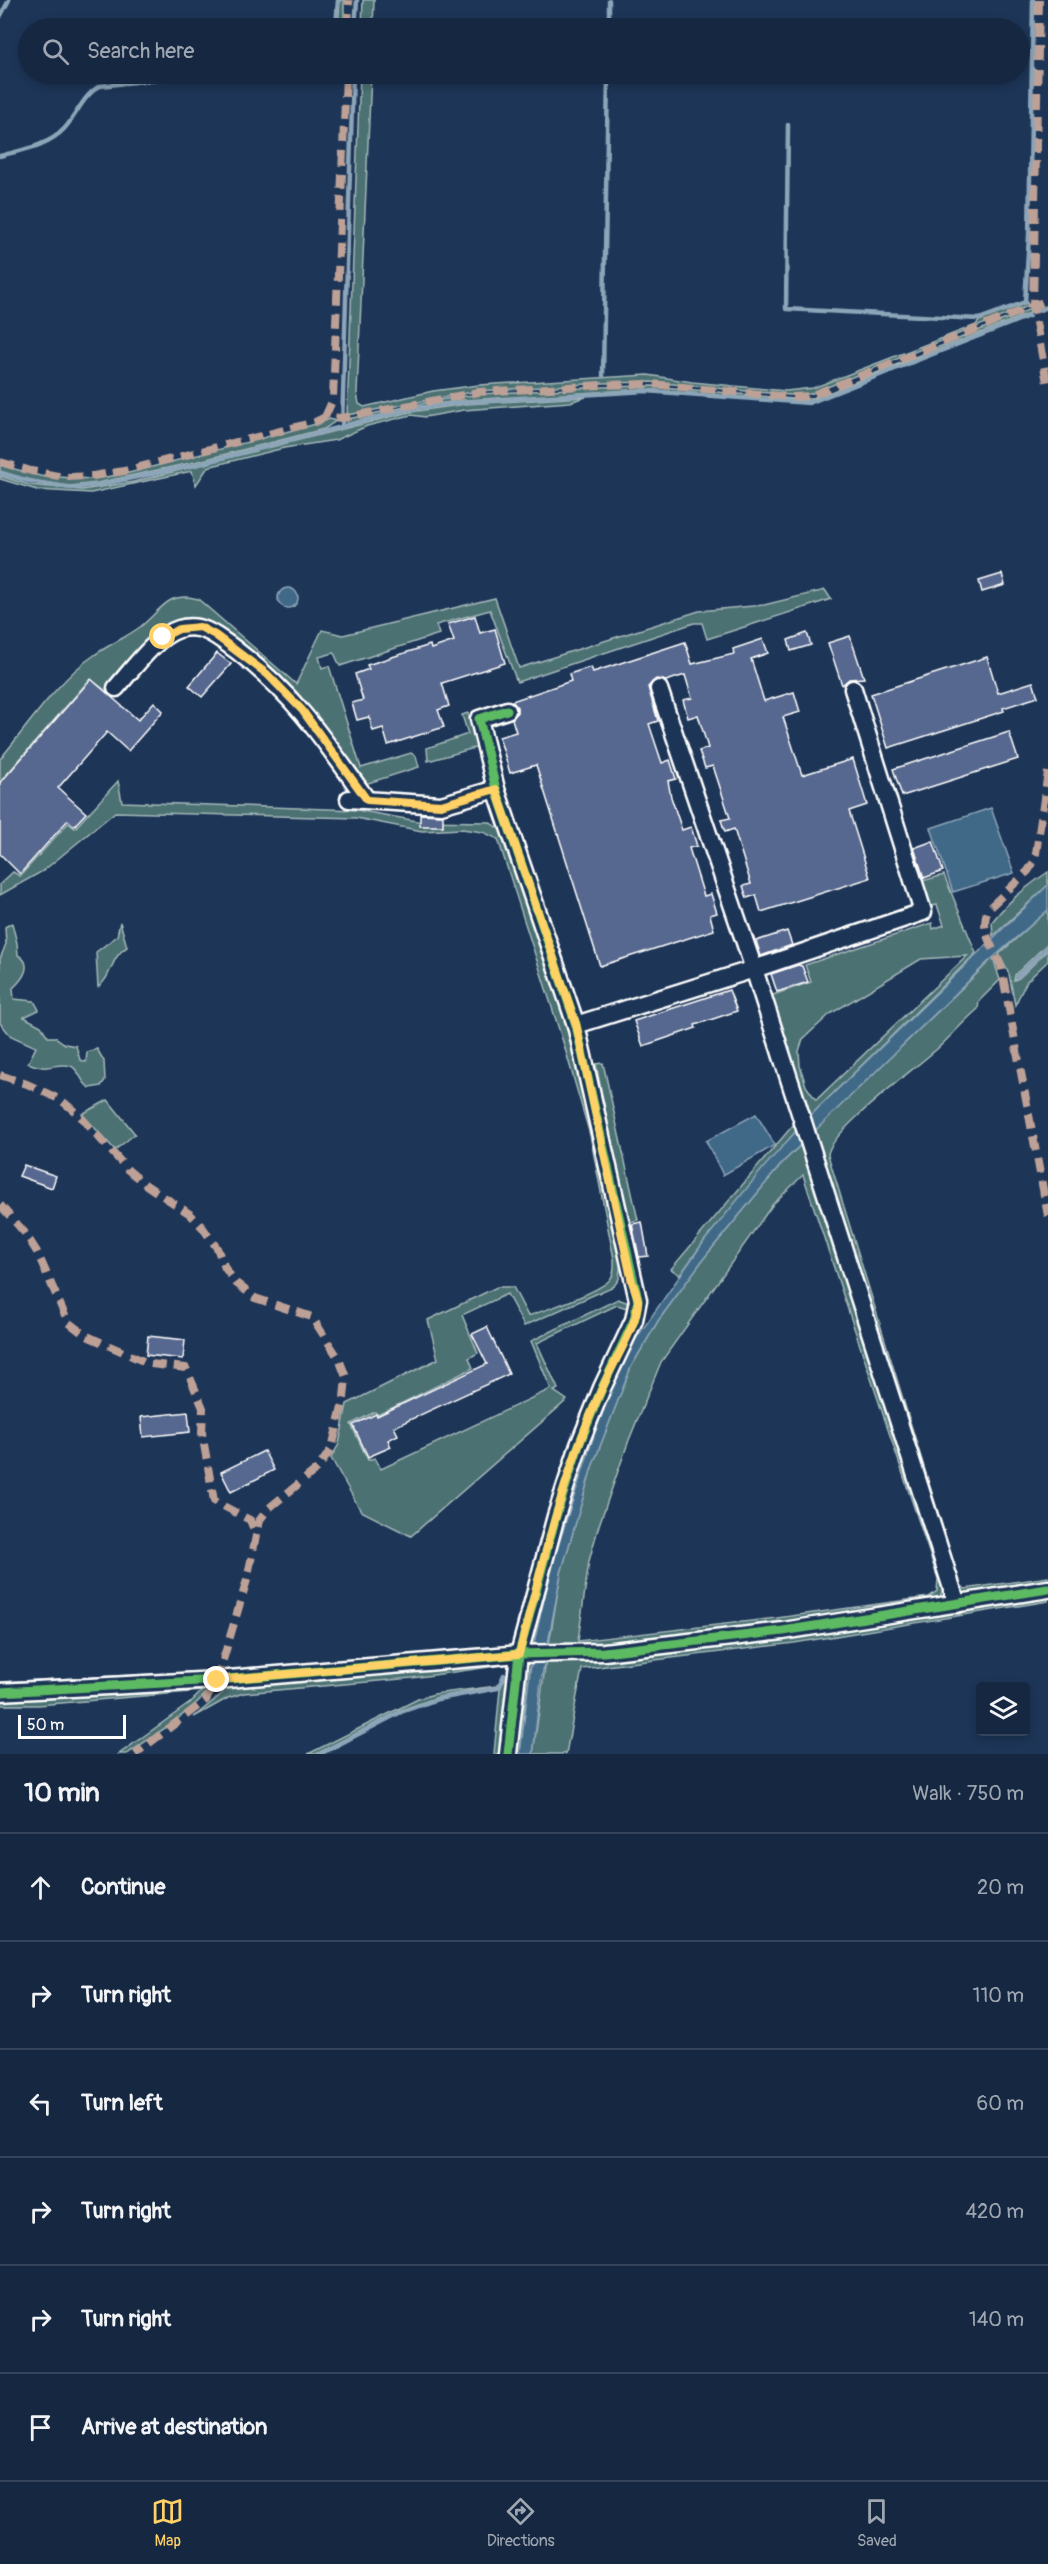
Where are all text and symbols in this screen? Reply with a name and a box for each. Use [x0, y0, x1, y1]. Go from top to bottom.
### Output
search box [18, 18, 1030, 84]
icon: search [39, 35, 72, 68]
text: Search here [87, 37, 194, 65]
route start [149, 623, 175, 649]
route end [203, 1666, 229, 1692]
map controls [976, 1682, 1030, 1736]
button: layers [976, 1682, 1030, 1736]
scale bar [18, 1712, 126, 1740]
text: 50 m [27, 1715, 64, 1735]
text: 10 min [24, 1777, 100, 1809]
text: Walk · 750 m [912, 1781, 1024, 1806]
icon: ahead [24, 1871, 57, 1904]
text: Continue [81, 1873, 165, 1901]
text: 20 m [977, 1875, 1024, 1900]
icon: right [24, 1979, 57, 2012]
text: Turn right [81, 1981, 171, 2009]
text: 110 m [973, 1983, 1024, 2008]
icon: left [24, 2087, 57, 2120]
text: Turn left [81, 2089, 163, 2117]
text: 60 m [977, 2091, 1024, 2116]
icon: right [24, 2195, 57, 2228]
text: Turn right [81, 2197, 171, 2225]
text: 420 m [965, 2199, 1024, 2224]
icon: right [24, 2303, 57, 2336]
text: Turn right [81, 2305, 171, 2333]
text: 140 m [969, 2307, 1024, 2332]
icon: arrive [24, 2411, 57, 2444]
text: Arrive at destination [81, 2413, 267, 2441]
tab: Map [151, 2495, 184, 2551]
tab: Directions [487, 2495, 555, 2551]
tab: Saved [857, 2495, 897, 2551]

